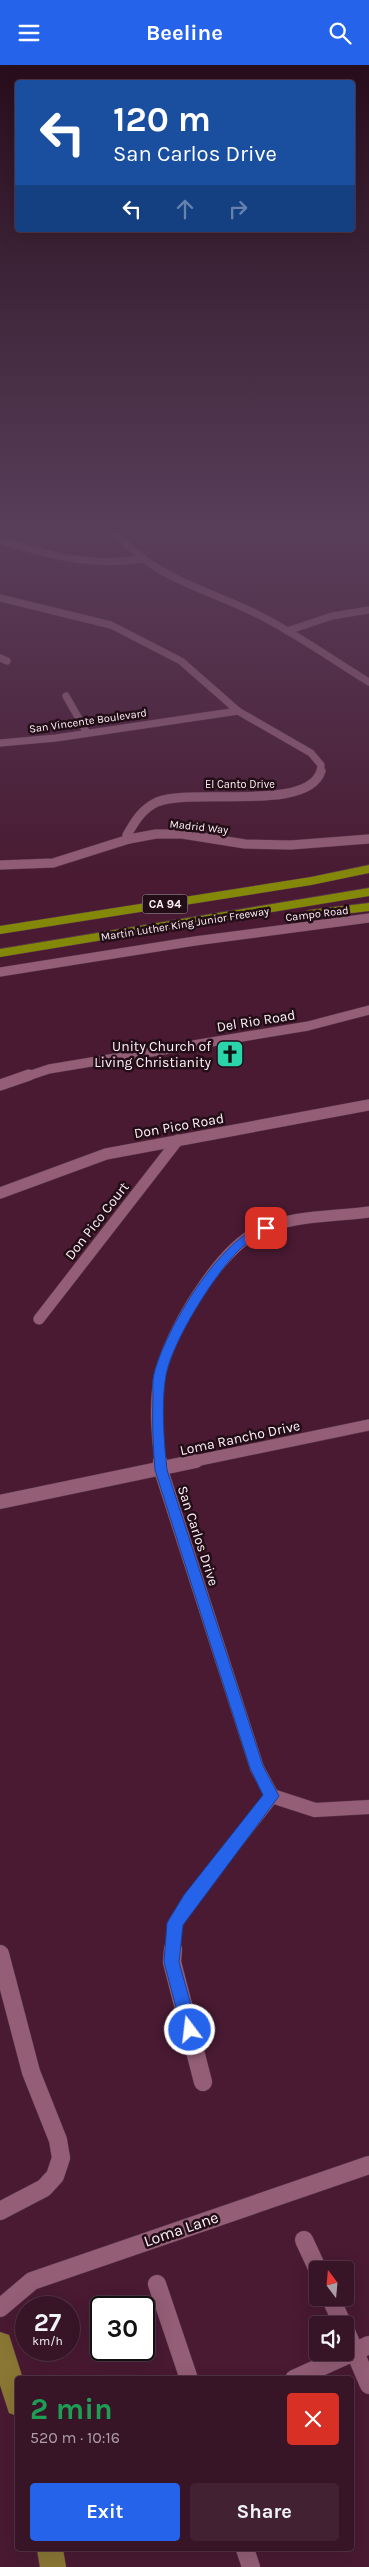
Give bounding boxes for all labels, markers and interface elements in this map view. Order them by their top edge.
icon: menu [15,19,43,47]
icon: search [326,19,354,47]
text: Beeline [146,20,223,46]
text: 120 m [113,99,211,140]
icon: left [30,100,95,165]
text: San Carlos Drive [113,141,277,167]
icon: left [118,195,146,223]
icon: ahead [171,195,199,223]
icon: right [224,195,252,223]
street label: San Vincente Boulevard [28,706,148,736]
street label: El Canto Drive [205,778,275,791]
street label: Madrid Way [169,817,229,837]
road number: CA 94 [142,895,188,914]
street label: Martin Luther King Junior Freeway [100,904,270,944]
street label: Campo Road [285,904,349,924]
street label: Del Rio Road [215,1006,297,1036]
place label: Unity Church of Living Christianity [94,1038,211,1071]
church icon: Unity Church of Living Christianity [215,1039,245,1069]
street label: Don Pico Road [133,1110,225,1142]
street label: Don Pico Court [61,1179,133,1263]
pin [245,1207,287,1249]
icon: arrive [252,1214,280,1242]
street label: Loma Rancho Drive [178,1417,302,1459]
street label: San Carlos Drive [174,1484,222,1588]
position arrow [163,2003,215,2055]
street label: Loma Lane [141,2207,221,2251]
north arrow [309,2261,354,2306]
map controls [309,2261,354,2361]
speed limit sign: 30 [90,2296,155,2361]
text: 27 [34,2308,61,2337]
button: sound [309,2316,354,2361]
text: km/h [32,2334,63,2348]
text: 2 min [30,2391,113,2427]
button: close [287,2393,339,2445]
text: 520 m · 10:16 [30,2428,120,2447]
button: Exit [30,2483,180,2541]
button: Share [190,2483,339,2541]

